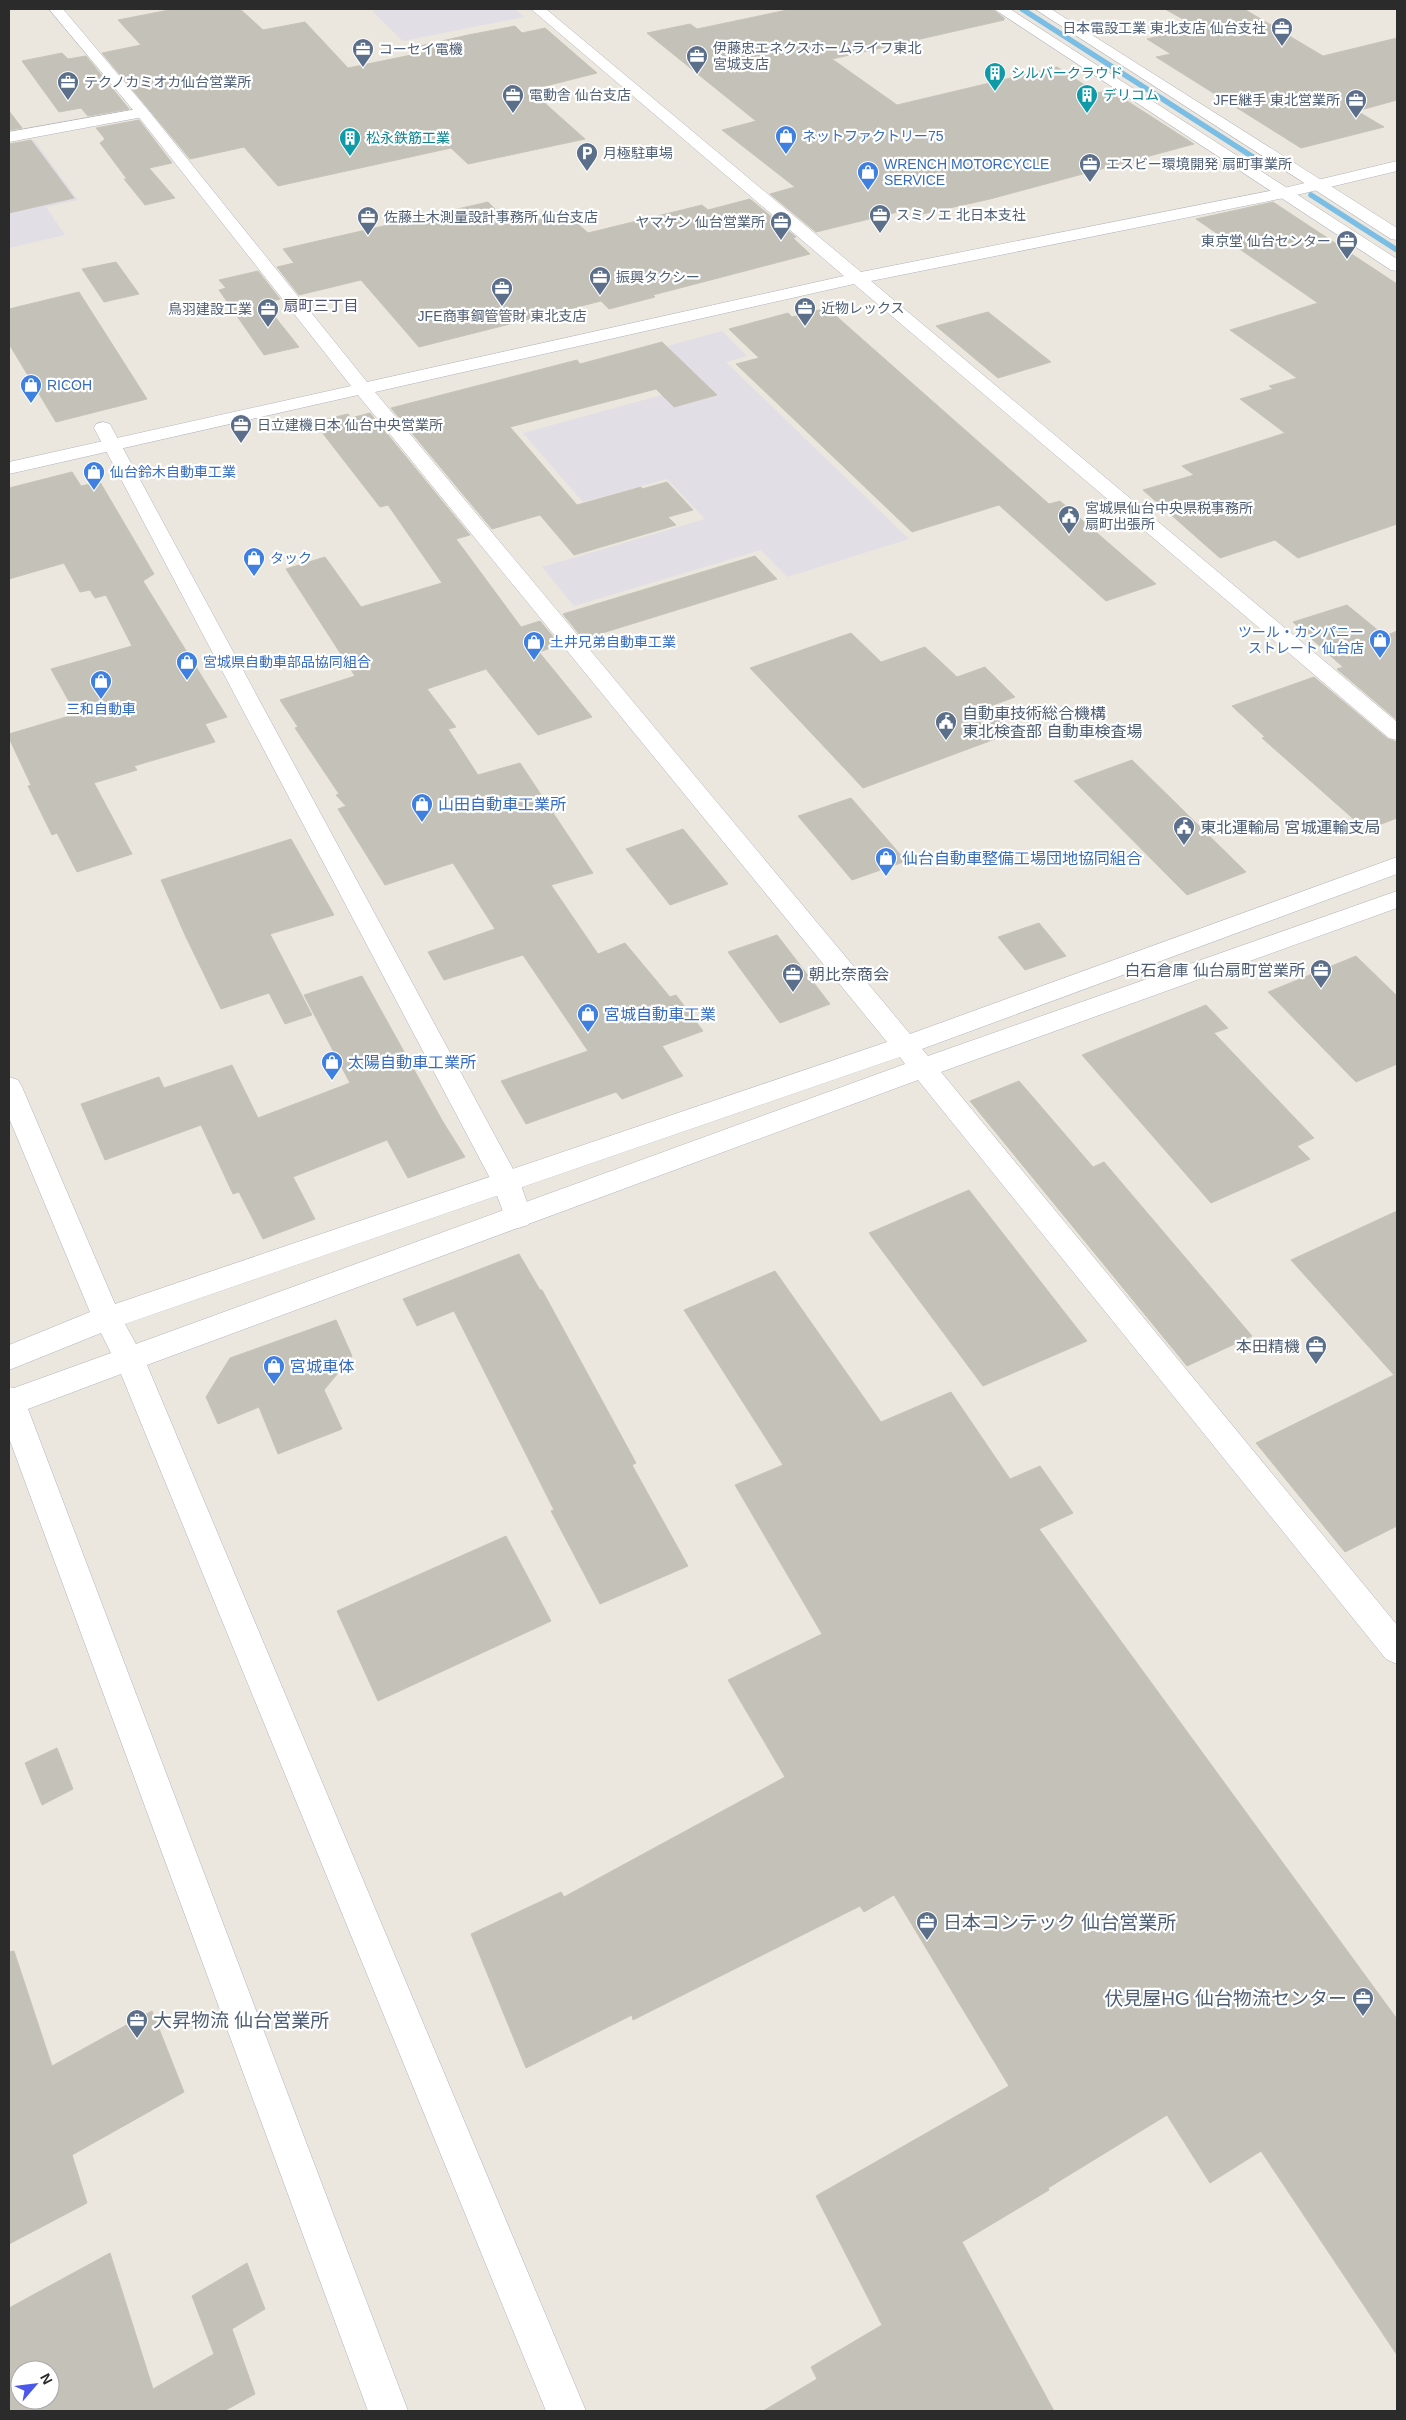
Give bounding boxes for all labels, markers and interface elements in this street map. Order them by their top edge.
office icon: 日本電設工業 東北支店 仙台支社 [1270,16,1294,47]
place label: 日本電設工業 東北支店 仙台支社 [1062,20,1266,36]
office icon: コーセイ電機 [351,37,375,68]
place label: 伊藤忠エネクスホームライフ東北 宮城支店 [713,40,921,72]
place label: コーセイ電機 [379,41,463,57]
office icon: 伊藤忠エネクスホームライフ東北 宮城支店 [685,44,709,75]
building icon: シルバークラウド [983,61,1007,92]
place label: シルバークラウド [1011,65,1123,81]
office icon: テクノカミオカ仙台営業所 [56,70,80,101]
place label: テクノカミオカ仙台営業所 [84,74,251,90]
office icon: 電動舎 仙台支店 [501,83,525,114]
building icon: デリコム [1075,83,1099,114]
place label: 電動舎 仙台支店 [529,87,631,103]
place label: デリコム [1103,87,1159,103]
office icon: JFE継手 東北営業所 [1344,88,1368,119]
place label: JFE継手 東北営業所 [1213,92,1340,108]
shop icon: ネットファクトリー75 [774,124,798,155]
building icon: 松永鉄筋工業 [338,126,362,157]
place label: ネットファクトリー75 [802,128,944,144]
place label: 松永鉄筋工業 [366,130,450,146]
parking icon: 月極駐車場 [575,141,599,172]
place label: 月極駐車場 [603,145,673,161]
office icon: エスビー環境開発 扇町事業所 [1078,152,1102,183]
place label: WRENCH MOTORCYCLE SERVICE [884,156,1049,188]
place label: エスビー環境開発 扇町事業所 [1106,156,1292,172]
shop icon: WRENCH MOTORCYCLE SERVICE [856,160,880,191]
office icon: スミノエ 北日本支社 [868,203,892,234]
office icon: 佐藤土木測量設計事務所 仙台支店 [356,205,380,236]
place label: スミノエ 北日本支社 [896,207,1026,223]
place label: 佐藤土木測量設計事務所 仙台支店 [384,209,598,225]
office icon: ヤマケン 仙台営業所 [769,210,793,241]
place label: ヤマケン 仙台営業所 [636,214,765,230]
office icon: 東京堂 仙台センター [1335,229,1359,260]
place label: 東京堂 仙台センター [1201,233,1331,249]
office icon: 振興タクシー [588,265,612,296]
place label: 振興タクシー [616,269,700,285]
office icon: JFE商事鋼管管財 東北支店 [490,276,514,307]
office icon: 近物レックス [793,296,817,327]
office icon: 鳥羽建設工業 [256,297,280,328]
district label: 扇町三丁目 [283,297,359,314]
place label: 近物レックス [821,300,905,316]
place label: 鳥羽建設工業 [168,301,252,317]
place label: JFE商事鋼管管財 東北支店 [418,308,586,324]
shop icon: RICOH [19,373,43,404]
place label: RICOH [47,377,92,393]
office icon: 日立建機日本 仙台中央営業所 [229,413,253,444]
place label: 日立建機日本 仙台中央営業所 [257,417,443,433]
shop icon: 仙台鈴木自動車工業 [82,460,106,491]
place label: 仙台鈴木自動車工業 [110,464,236,480]
place label: 宮城県仙台中央県税事務所 扇町出張所 [1085,500,1253,532]
public building icon: 宮城県仙台中央県税事務所 扇町出張所 [1057,504,1081,535]
shop icon: タック [242,546,266,577]
place label: タック [270,550,312,566]
place label: ツール・カンパニー ストレート 仙台店 [1238,624,1364,656]
shop icon: ツール・カンパニー ストレート 仙台店 [1368,628,1392,659]
shop icon: 土井兄弟自動車工業 [522,630,546,661]
place label: 土井兄弟自動車工業 [550,634,676,650]
shop icon: 宮城県自動車部品協同組合 [175,650,199,681]
place label: 宮城県自動車部品協同組合 [203,654,371,670]
shop icon: 三和自動車 [89,669,113,700]
place label: 三和自動車 [66,701,136,717]
place label: 自動車技術総合機構 東北検査部 自動車検査場 [962,705,1142,740]
public building icon: 自動車技術総合機構 東北検査部 自動車検査場 [934,710,958,741]
shop icon: 山田自動車工業所 [410,792,434,823]
place label: 山田自動車工業所 [438,796,566,813]
public building icon: 東北運輸局 宮城運輸支局 [1172,815,1196,846]
place label: 東北運輸局 宮城運輸支局 [1200,819,1380,836]
shop icon: 仙台自動車整備工場団地協同組合 [874,846,898,877]
place label: 仙台自動車整備工場団地協同組合 [902,850,1142,867]
office icon: 白石倉庫 仙台扇町営業所 [1309,958,1333,989]
office icon: 朝比奈商会 [781,962,805,993]
place label: 白石倉庫 仙台扇町営業所 [1125,962,1305,979]
place label: 朝比奈商会 [809,966,889,983]
shop icon: 宮城自動車工業 [576,1002,600,1033]
place label: 宮城自動車工業 [604,1006,716,1023]
shop icon: 太陽自動車工業所 [320,1050,344,1081]
place label: 太陽自動車工業所 [348,1054,476,1071]
office icon: 本田精機 [1304,1334,1328,1365]
place label: 本田精機 [1236,1338,1300,1355]
shop icon: 宮城車体 [262,1354,286,1385]
place label: 宮城車体 [290,1358,354,1375]
office icon: 日本コンテック 仙台営業所 [915,1910,939,1941]
place label: 日本コンテック 仙台営業所 [943,1912,1176,1933]
office icon: 伏見屋HG 仙台物流センター [1351,1986,1375,2017]
place label: 伏見屋HG 仙台物流センター [1104,1988,1347,2009]
office icon: 大昇物流 仙台営業所 [125,2008,149,2039]
place label: 大昇物流 仙台営業所 [153,2010,329,2031]
north arrow [10,2360,60,2410]
text: N [37,2371,56,2387]

